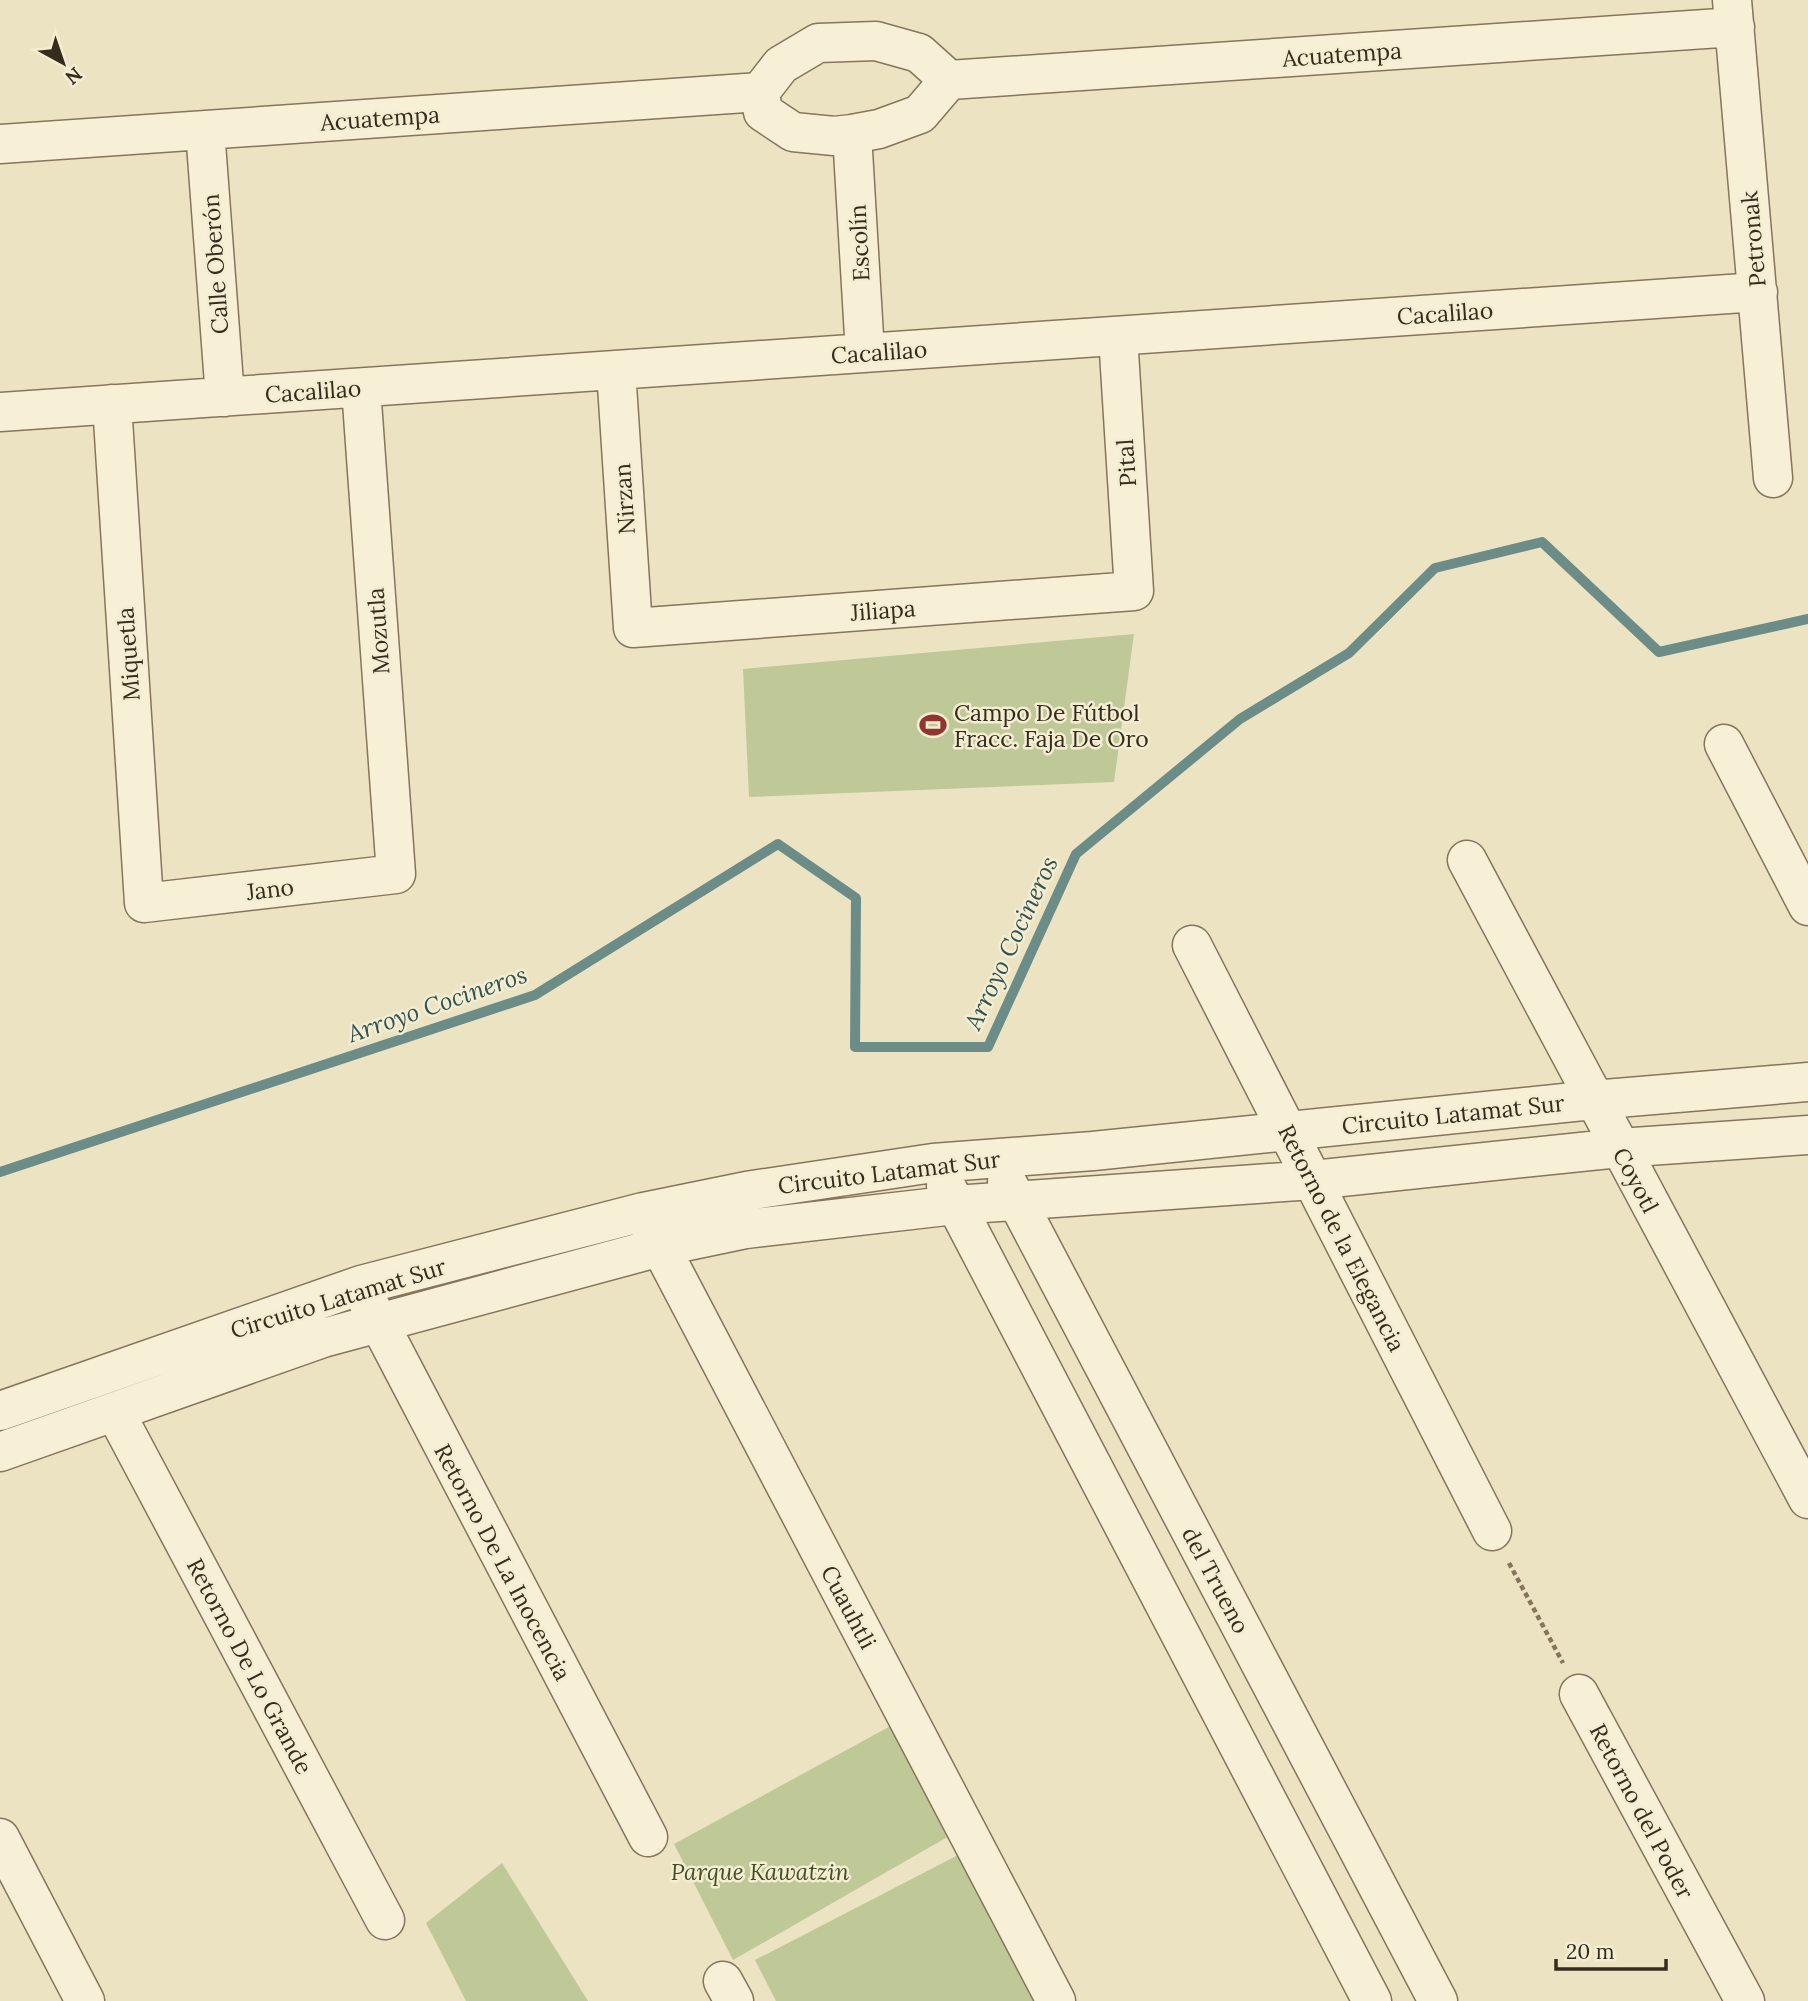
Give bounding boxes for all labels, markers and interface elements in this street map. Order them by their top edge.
north arrow [28,28,98,98]
street label: Acuatempa [1280,35,1403,73]
text: N [60,62,87,90]
street label: Acuatempa [318,99,441,137]
street label: Petronak [1734,189,1772,288]
street label: Calle Oberón [196,193,234,335]
street label: Escolín [842,204,876,282]
street label: Cacalilao [1396,295,1494,331]
street label: Cacalilao [830,334,928,370]
street label: Cacalilao [264,373,362,409]
street label: Pital [1110,438,1142,488]
street label: Nirzan [607,462,641,536]
street label: Mozutla [360,587,395,675]
street label: Jiliapa [848,593,917,627]
street label: Miquetla [110,606,146,702]
place label: Campo De Fútbol Fracc. Faja De Oro [954,698,1149,753]
sports icon: Campo De Fútbol Fracc. Faja De Oro [918,710,948,740]
water label: Arroyo Cocineros [957,851,1065,1036]
street label: Jano [244,872,295,906]
water label: Arroyo Cocineros [342,959,531,1050]
street label: Circuito Latamat Sur [1340,1088,1566,1140]
street label: Retorno de la Elegancia [1272,1120,1412,1357]
street label: Coyotl [1607,1142,1665,1218]
street label: Circuito Latamat Sur [776,1144,1002,1200]
street label: Circuito Latamat Sur [227,1251,449,1345]
street label: Retorno De La Inocencia [428,1439,578,1685]
street label: del Trueno [1176,1522,1256,1638]
street label: Retorno De Lo Grande [181,1553,319,1779]
street label: Cuauhtli [815,1560,883,1654]
street label: Retorno del Poder [1584,1718,1700,1904]
park label: Parque Kawatzin [671,1857,849,1886]
scale bar [1556,1927,1666,1971]
text: 20 m [1566,1938,1615,1965]

